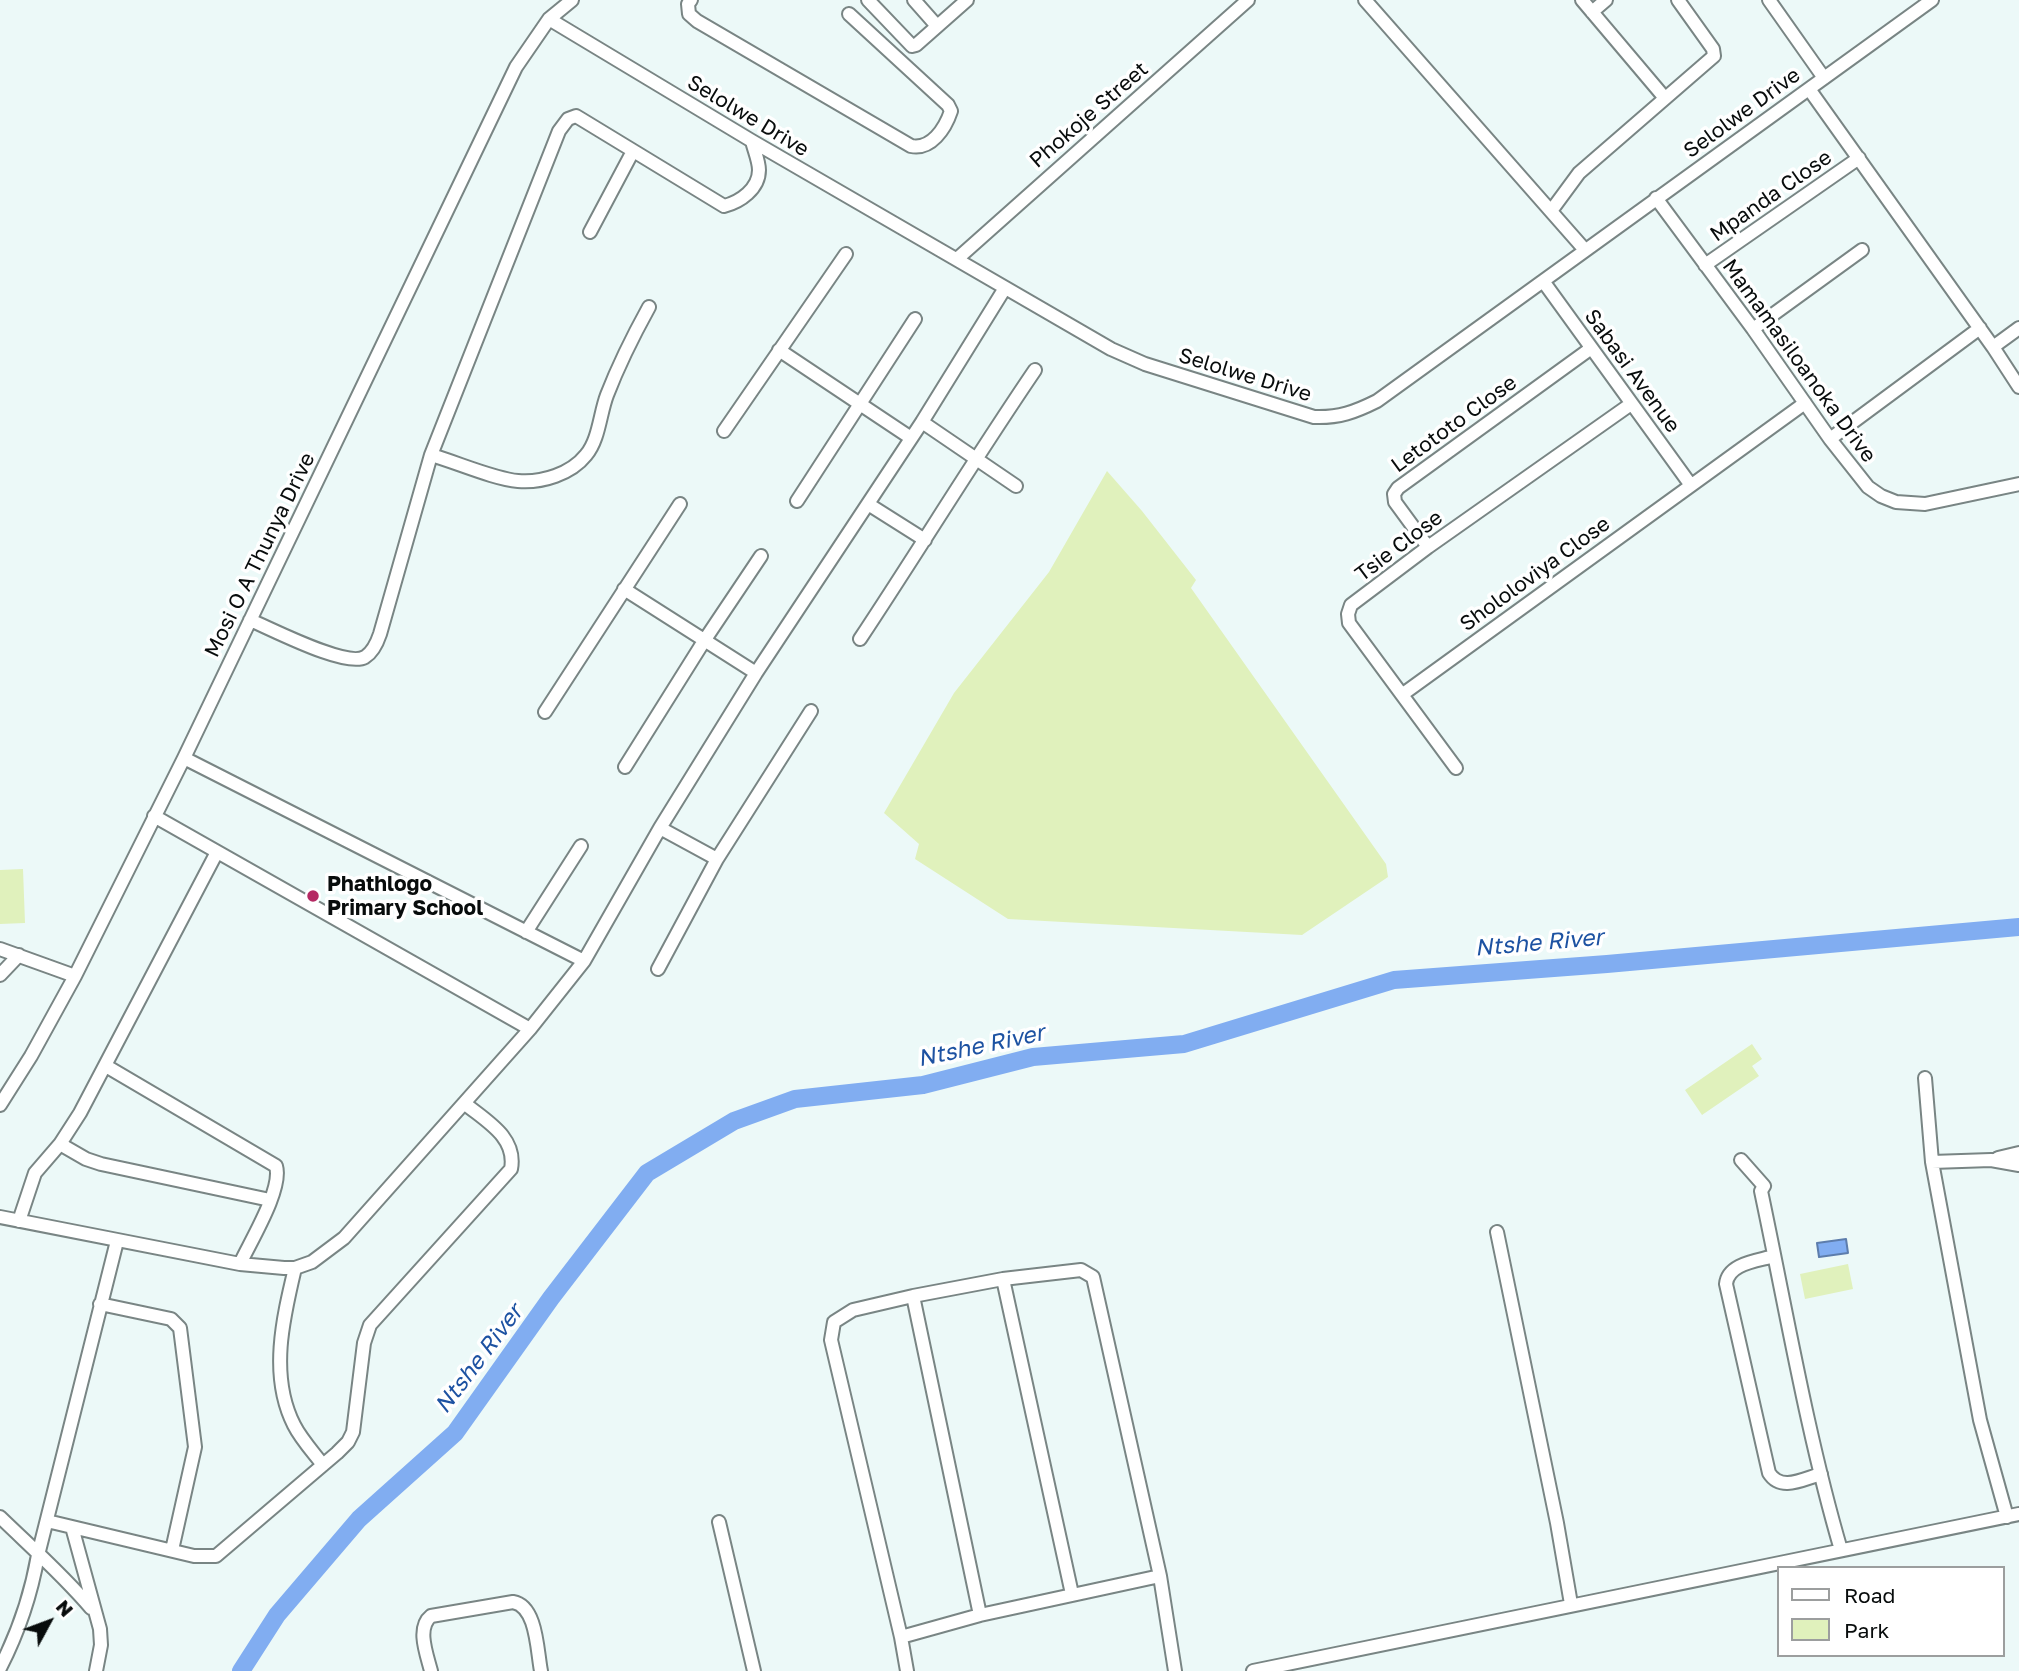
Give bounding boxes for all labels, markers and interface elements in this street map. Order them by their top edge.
street label: Phokoje Street [1025,57,1153,173]
street label: Selolwe Drive [1679,62,1805,164]
street label: Selolwe Drive [683,70,813,162]
street label: Mpanda Close [1705,145,1837,247]
street label: Mamamasiloanoka Drive [1717,255,1881,467]
street label: Sabasi Avenue [1579,304,1685,438]
street label: Selolwe Drive [1176,343,1314,407]
street label: Letototo Close [1386,370,1522,478]
street label: Mosi O A Thunya Drive [200,449,320,661]
street label: Tsie Close [1350,505,1448,587]
street label: Shololoviya Close [1455,511,1615,637]
place label: Phathlogo Primary School [327,871,483,921]
marker: Phathlogo Primary School [305,888,321,904]
water label: Ntshe River [1474,924,1604,962]
water label: Ntshe River [915,1019,1047,1073]
water label: Ntshe River [429,1299,529,1419]
legend [1778,1566,2005,1657]
text: Road [1844,1582,1895,1608]
north arrow [14,1587,84,1657]
text: N [52,1595,79,1621]
text: Park [1844,1617,1889,1643]

